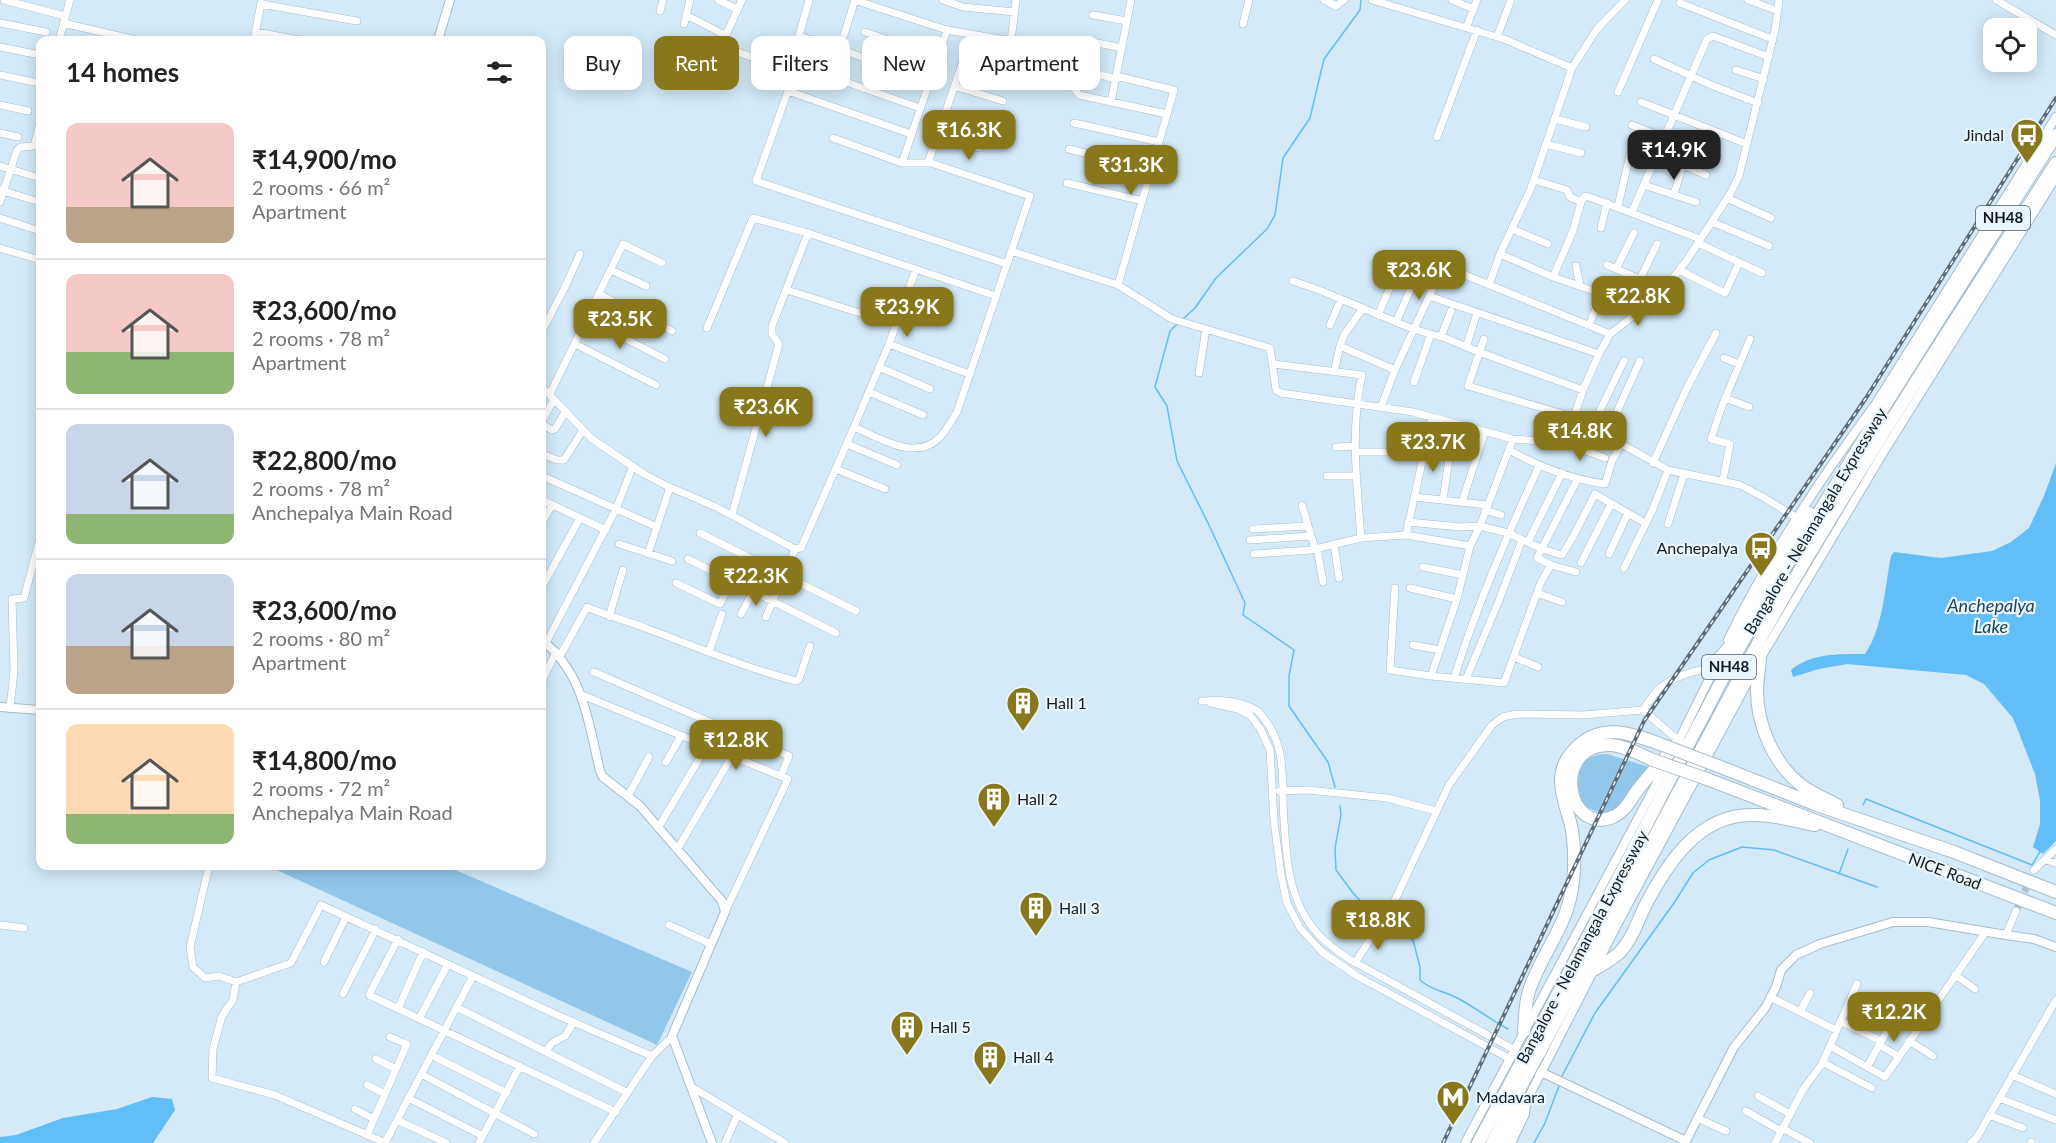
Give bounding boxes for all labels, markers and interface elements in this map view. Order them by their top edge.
map controls [1983,18,2037,72]
button: locate [1983,18,2037,72]
chip: Buy [564,36,642,90]
chip: Rent [654,36,739,90]
chip: Filters [751,36,850,90]
chip: New [862,36,947,90]
chip: Apartment [959,36,1100,90]
text: 14 homes [66,56,179,88]
icon: filters [483,56,516,89]
pin: ₹16.3K [920,110,1018,161]
text: ₹16.3K [937,117,1001,141]
bus stop icon: Jindal [2009,117,2045,164]
place label: Jindal [1964,125,2004,144]
pin: ₹14.9K [1625,130,1723,181]
text: ₹14.9K [1642,137,1706,161]
text: ₹14,900/mo [252,143,397,175]
pin: ₹31.3K [1082,145,1180,196]
icon: home [114,147,186,219]
text: ₹31.3K [1099,152,1163,176]
text: 2 rooms · 66 m² [252,175,390,199]
text: Apartment [252,199,346,223]
road number: NH48 [1976,206,2030,230]
pin: ₹23.6K [1370,250,1468,301]
text: ₹23.6K [1387,257,1451,281]
pin: ₹22.8K [1589,276,1687,327]
text: ₹22.8K [1606,283,1670,307]
pin: ₹23.9K [858,287,956,338]
text: ₹23,600/mo [252,294,397,326]
text: ₹23.9K [875,294,939,318]
icon: home [114,298,186,370]
pin: ₹23.5K [571,299,669,350]
text: ₹23.5K [588,306,652,330]
text: 2 rooms · 78 m² [252,326,390,350]
text: Apartment [252,350,346,374]
pin: ₹23.6K [717,387,815,438]
text: ₹23.6K [734,394,798,418]
street label: Bangalore - Nelamangala Expressway [1739,403,1890,638]
pin: ₹14.8K [1531,411,1629,462]
text: ₹14.8K [1548,418,1612,442]
pin: ₹23.7K [1384,422,1482,473]
text: ₹23.7K [1401,429,1465,453]
text: ₹22,800/mo [252,444,397,476]
icon: home [114,448,186,520]
text: 2 rooms · 78 m² [252,476,390,500]
text: Anchepalya Main Road [252,500,453,524]
bus stop icon: Anchepalya [1743,530,1779,577]
place label: Anchepalya [1657,538,1738,557]
pin: ₹22.3K [707,556,805,607]
text: ₹22.3K [724,563,788,587]
text: ₹23,600/mo [252,594,397,626]
water label: Anchepalya Lake [1946,594,2035,637]
icon: home [114,598,186,670]
text: 2 rooms · 80 m² [252,626,390,650]
text: Apartment [252,650,346,674]
road number: NH48 [1702,655,1756,679]
building icon: Hall 1 [1005,685,1041,732]
place label: Hall 1 [1046,693,1087,712]
pin: ₹12.8K [687,720,785,771]
text: ₹12.8K [704,727,768,751]
text: ₹14,800/mo [252,744,397,776]
icon: home [114,748,186,820]
text: 2 rooms · 72 m² [252,776,390,800]
building icon: Hall 2 [976,781,1012,828]
place label: Hall 2 [1017,789,1058,808]
text: Anchepalya Main Road [252,800,453,824]
street label: Bangalore - Nelamangala Expressway [1512,826,1652,1066]
street label: NICE Road [1906,848,1984,893]
building icon: Hall 3 [1018,890,1054,937]
place label: Hall 3 [1059,898,1100,917]
pin: ₹18.8K [1329,900,1427,951]
text: ₹18.8K [1346,907,1410,931]
pin: ₹12.2K [1845,992,1943,1043]
text: ₹12.2K [1862,999,1926,1023]
building icon: Hall 5 [889,1009,925,1056]
place label: Hall 5 [930,1017,971,1036]
building icon: Hall 4 [972,1039,1008,1086]
place label: Hall 4 [1013,1047,1054,1066]
metro station icon: Madavara [1435,1079,1471,1126]
place label: Madavara [1476,1087,1545,1106]

